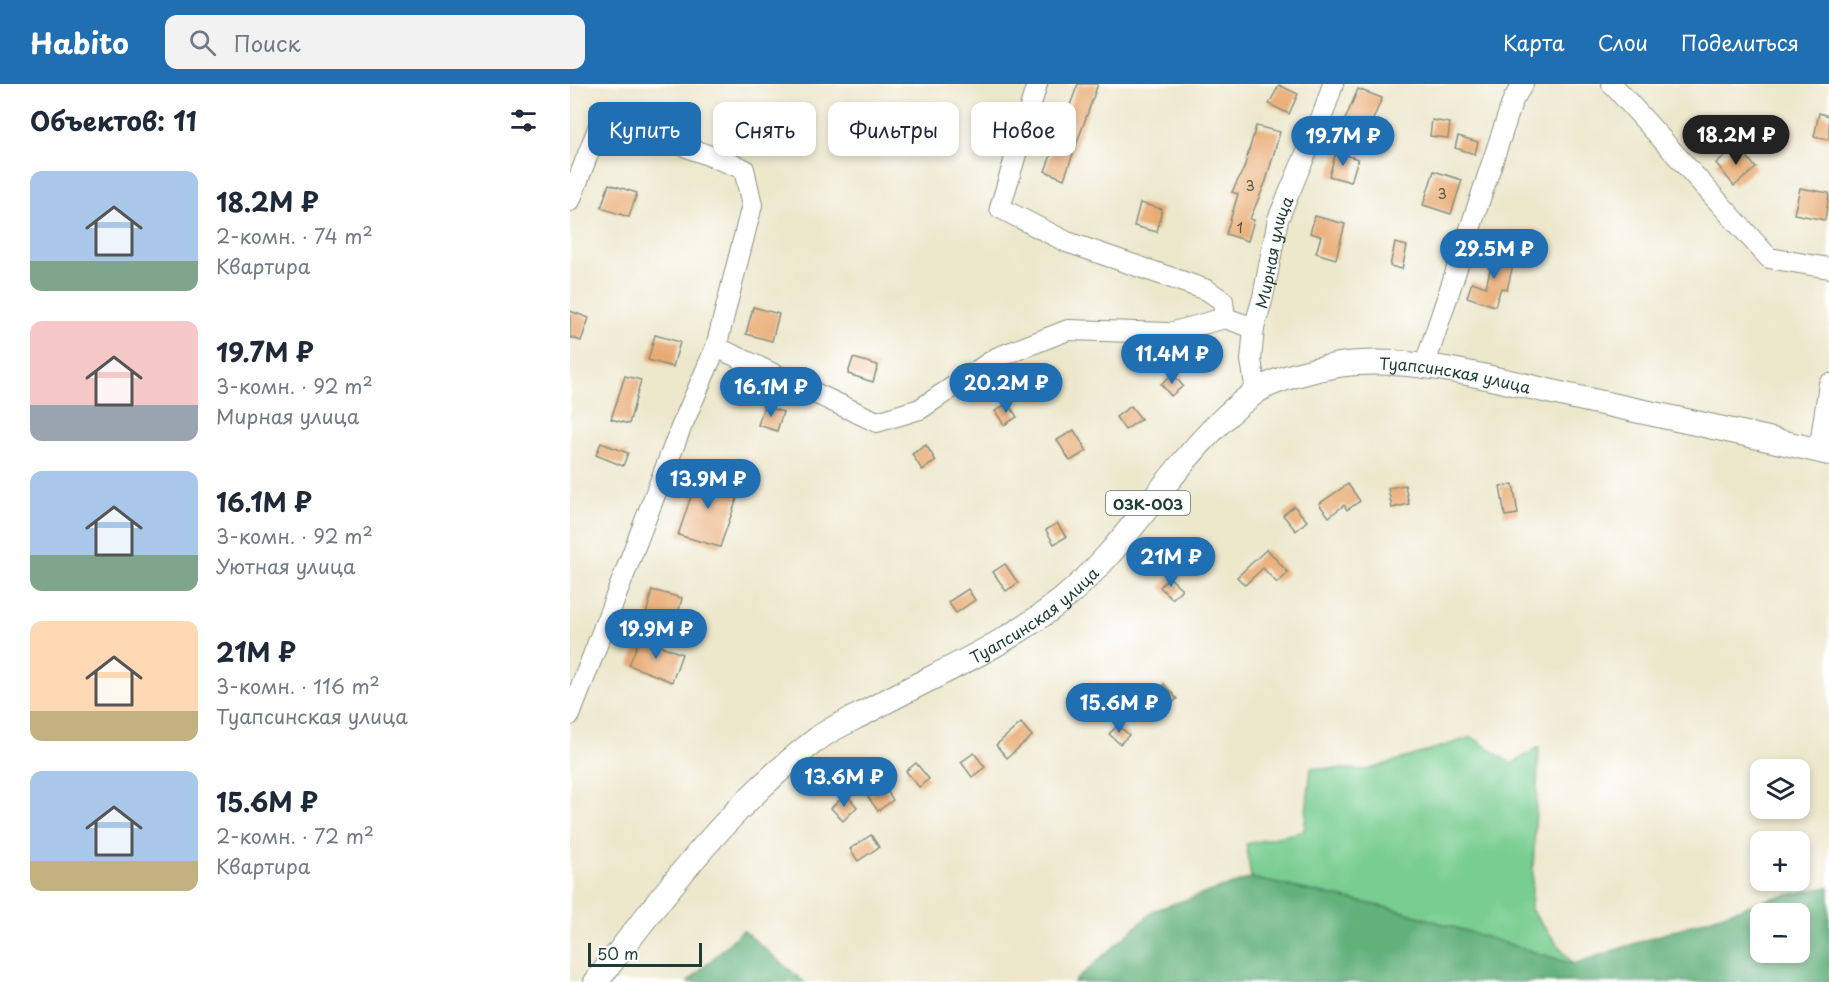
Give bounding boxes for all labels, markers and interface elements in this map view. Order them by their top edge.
search box [165,15,585,69]
text: Habito [30,21,129,64]
icon: search [186,26,219,59]
text: Поиск [234,26,301,59]
text: Карта [1503,26,1565,58]
text: Слои [1598,26,1648,58]
text: Поделиться [1681,26,1799,58]
text: Объектов: 11 [30,101,197,140]
chip: Купить [588,102,701,156]
chip: Снять [713,102,816,156]
chip: Фильтры [828,102,959,156]
chip: Новое [971,102,1076,156]
icon: filters [507,104,540,137]
pin: 18.2M ₽ [1681,115,1791,166]
pin: 19.7M ₽ [1288,116,1398,167]
text: 18.2M ₽ [1696,119,1776,149]
text: 19.7M ₽ [1305,120,1381,150]
house number: 3 [1245,175,1255,196]
text: 18.2M ₽ [216,182,319,221]
house number: 3 [1437,183,1447,204]
street label: Мирная улица [1248,192,1298,311]
icon: home [78,195,150,267]
house number: 1 [1237,217,1243,238]
text: 2-комн. · 74 m² [216,221,373,251]
pin: 29.5M ₽ [1439,229,1549,280]
text: 29.5M ₽ [1454,233,1534,263]
text: Квартира [216,251,310,281]
text: 19.7M ₽ [216,332,314,371]
pin: 11.4M ₽ [1117,334,1227,385]
text: 11.4M ₽ [1135,338,1209,368]
icon: home [78,345,150,417]
street label: Туапсинская улица [1379,350,1533,399]
pin: 20.2M ₽ [951,363,1061,414]
pin: 16.1M ₽ [716,367,826,418]
text: 20.2M ₽ [964,367,1049,397]
text: 3-комн. · 92 m² [216,371,373,401]
text: 16.1M ₽ [734,371,808,401]
text: Мирная улица [216,401,359,431]
pin: 13.9M ₽ [653,459,763,510]
text: 13.9M ₽ [670,463,746,493]
text: 16.1M ₽ [216,482,312,521]
road number: 03К-003 [1106,491,1190,515]
icon: home [78,495,150,567]
text: 3-комн. · 92 m² [216,521,373,551]
pin: 21M ₽ [1129,537,1213,588]
text: 21M ₽ [1140,541,1202,571]
text: Уютная улица [216,551,356,581]
street label: Туапсинская улица [965,561,1104,669]
pin: 19.9M ₽ [601,609,711,660]
text: 19.9M ₽ [619,613,693,643]
text: 21M ₽ [216,632,296,671]
icon: home [78,645,150,717]
text: 3-комн. · 116 m² [216,671,380,701]
pin: 15.6M ₽ [1064,683,1174,734]
text: 15.6M ₽ [1080,687,1158,717]
text: Туапсинская улица [216,701,408,731]
pin: 13.6M ₽ [789,757,899,808]
map controls [1750,759,1810,963]
button: layers [1750,759,1810,819]
text: 13.6M ₽ [804,761,884,791]
text: 15.6M ₽ [216,782,318,821]
icon: home [78,795,150,867]
text: 2-комн. · 72 m² [216,821,374,851]
button: + [1750,831,1810,891]
text: Квартира [216,851,310,881]
button: − [1750,903,1810,963]
scale bar [588,940,702,968]
text: 50 m [597,941,638,965]

